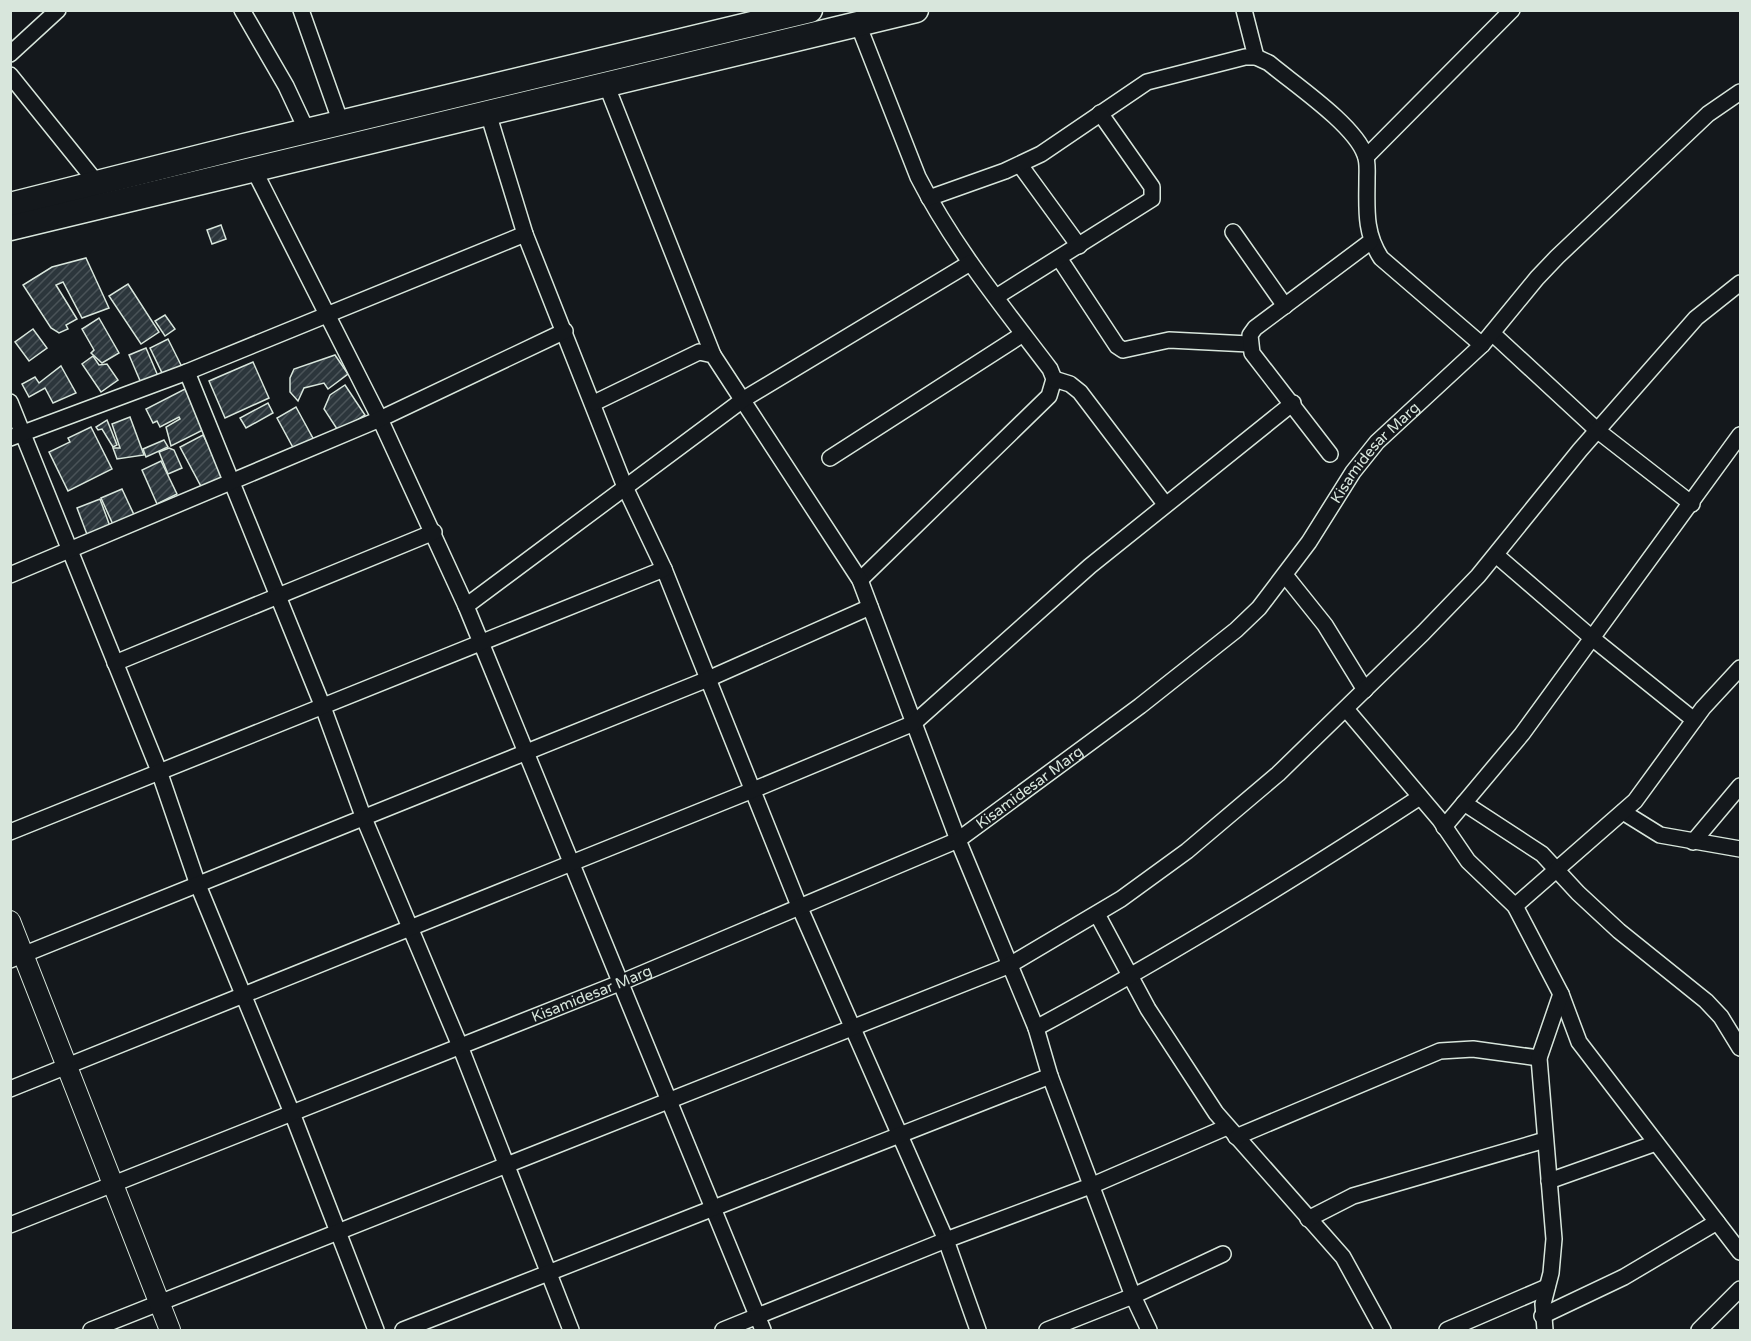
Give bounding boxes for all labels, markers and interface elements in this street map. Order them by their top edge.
street label: Kisamidesar Marg [1327,398,1423,507]
street label: Kisamidesar Marg [973,742,1086,833]
street label: Kisamidesar Marg [529,961,655,1026]

